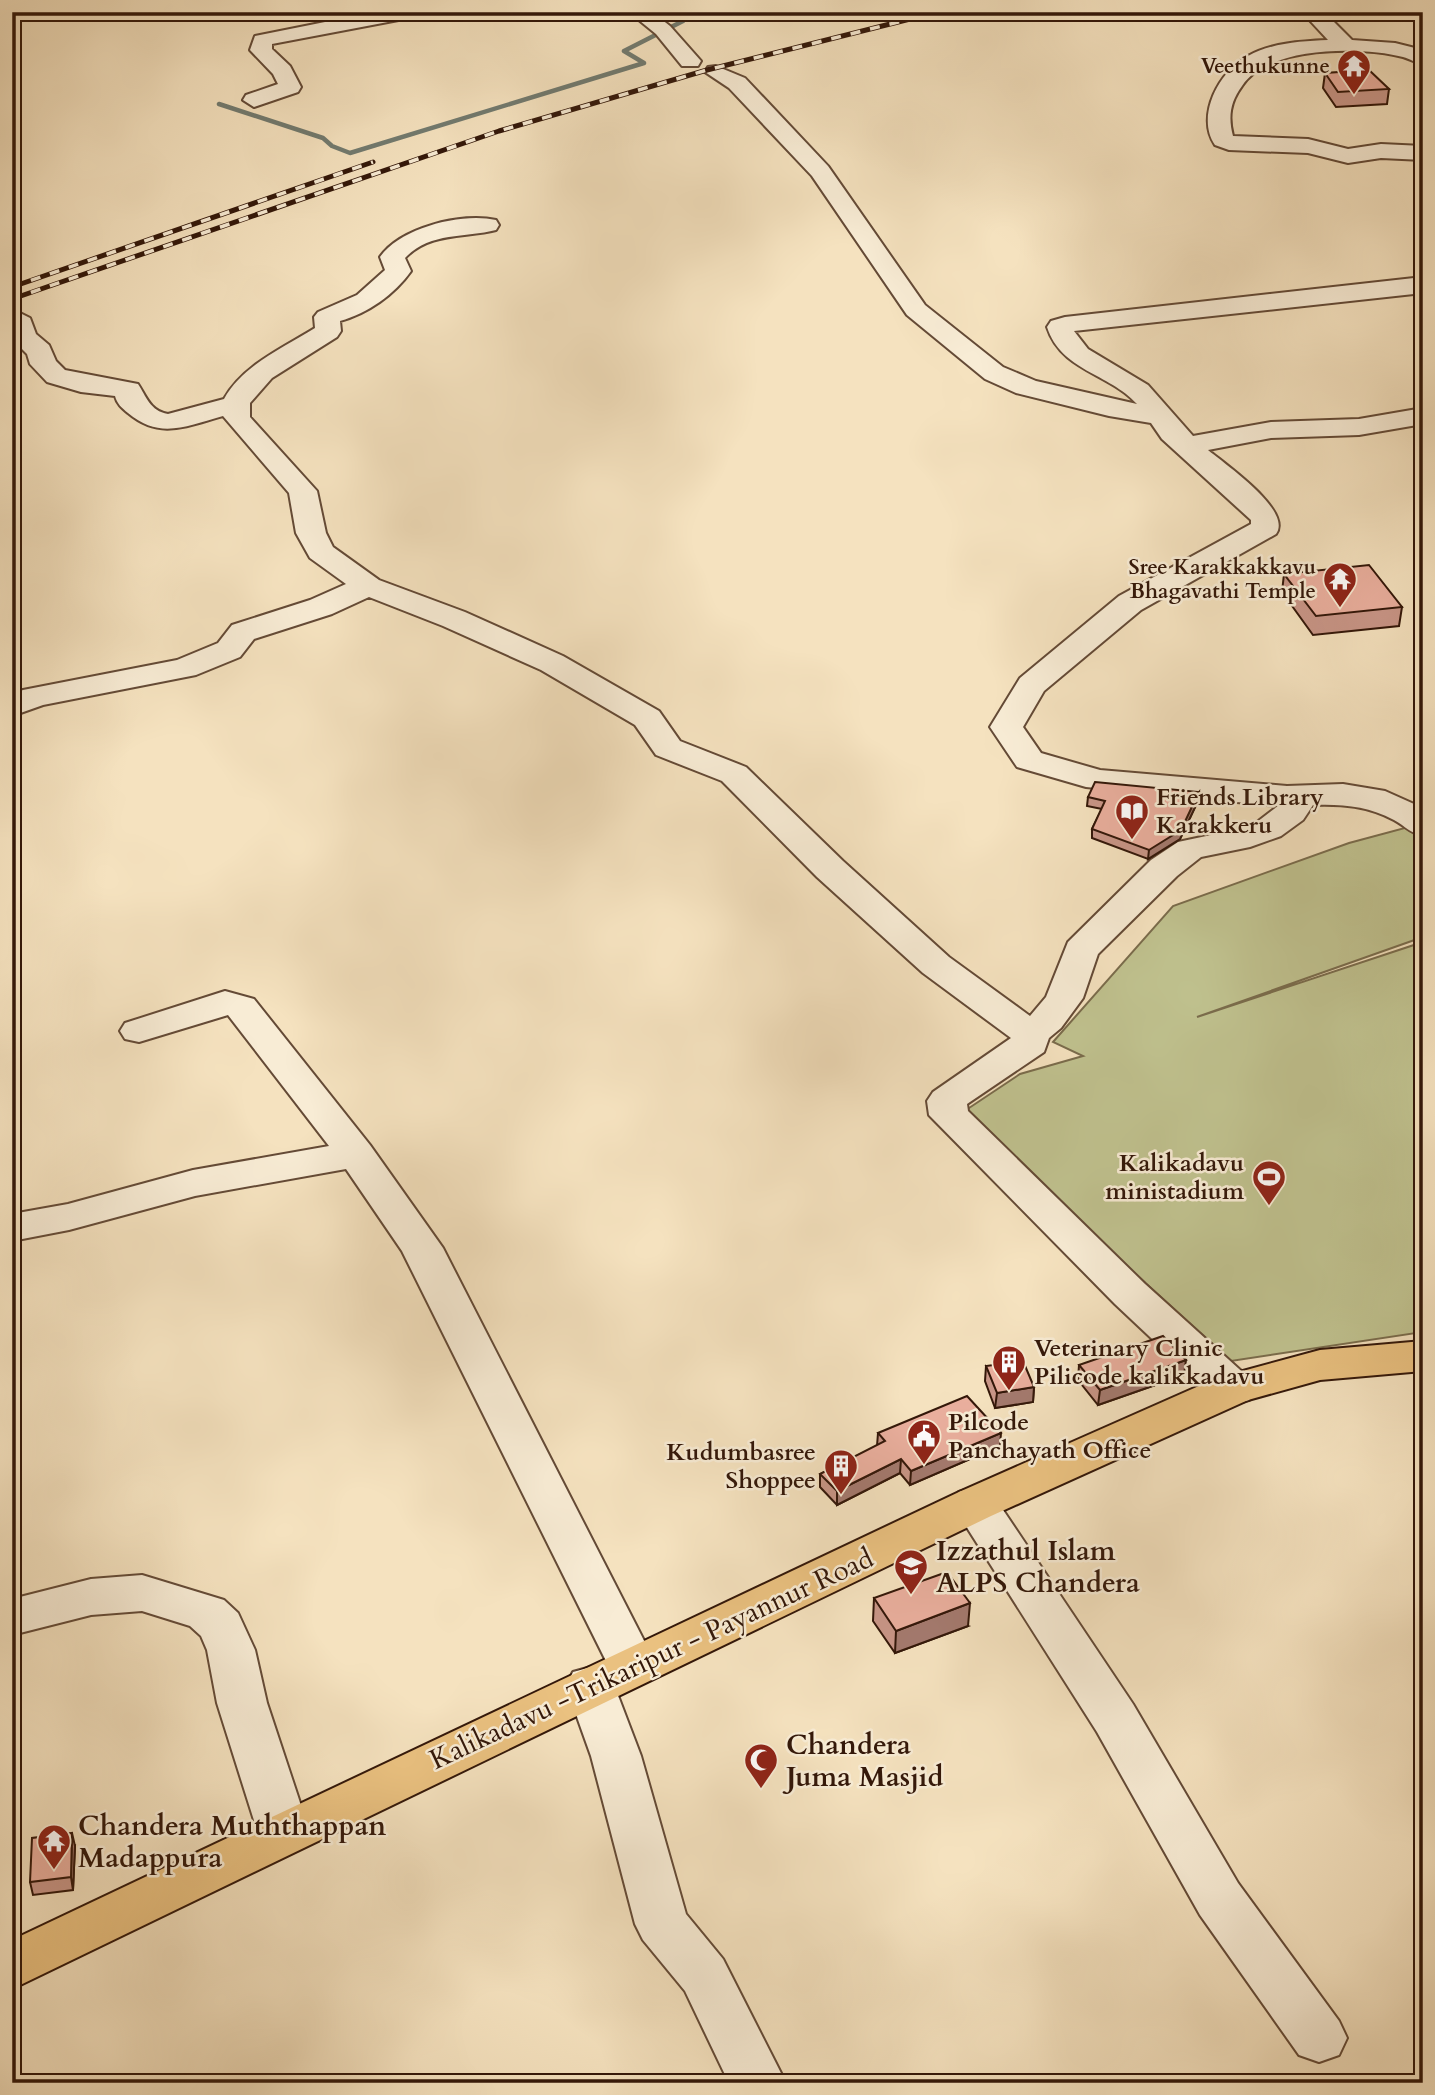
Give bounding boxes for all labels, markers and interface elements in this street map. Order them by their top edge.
temple icon: Veethukunne [1335,47,1373,96]
place label: Veethukunne [1201,52,1330,81]
place label: Sree Karakkakkavu Bhagavathi Temple [1128,553,1316,606]
temple icon: Sree Karakkakkavu Bhagavathi Temple [1321,560,1359,609]
place label: Friends Library Karakkeru [1156,781,1324,842]
library icon: Friends Library Karakkeru [1113,792,1151,841]
place label: Kalikadavu ministadium [1105,1147,1245,1208]
sports icon: Kalikadavu ministadium [1250,1158,1288,1207]
place label: Veterinary Clinic Pilicode kalikkadavu [1034,1332,1265,1393]
building icon: Veterinary Clinic Pilicode kalikkadavu [990,1343,1028,1392]
place label: Pilcode Panchayath Office [948,1406,1151,1467]
public building icon: Pilcode Panchayath Office [905,1417,943,1466]
place label: Kudumbasree Shoppee [666,1436,816,1497]
building icon: Kudumbasree Shoppee [822,1447,860,1496]
place label: Izzathul Islam ALPS Chandera [936,1532,1140,1602]
street label: Kalikadavu -Trikaripur - Payannur Road [423,1539,879,1779]
school or university icon: Izzathul Islam ALPS Chandera [892,1547,930,1596]
place label: Chandera Juma Masjid [782,1726,943,1796]
mosque icon: Chandera Juma Masjid [742,1741,780,1790]
place label: Chandera Muththappan Madappura [78,1807,386,1877]
temple icon: Chandera Muththappan Madappura [35,1822,73,1871]

